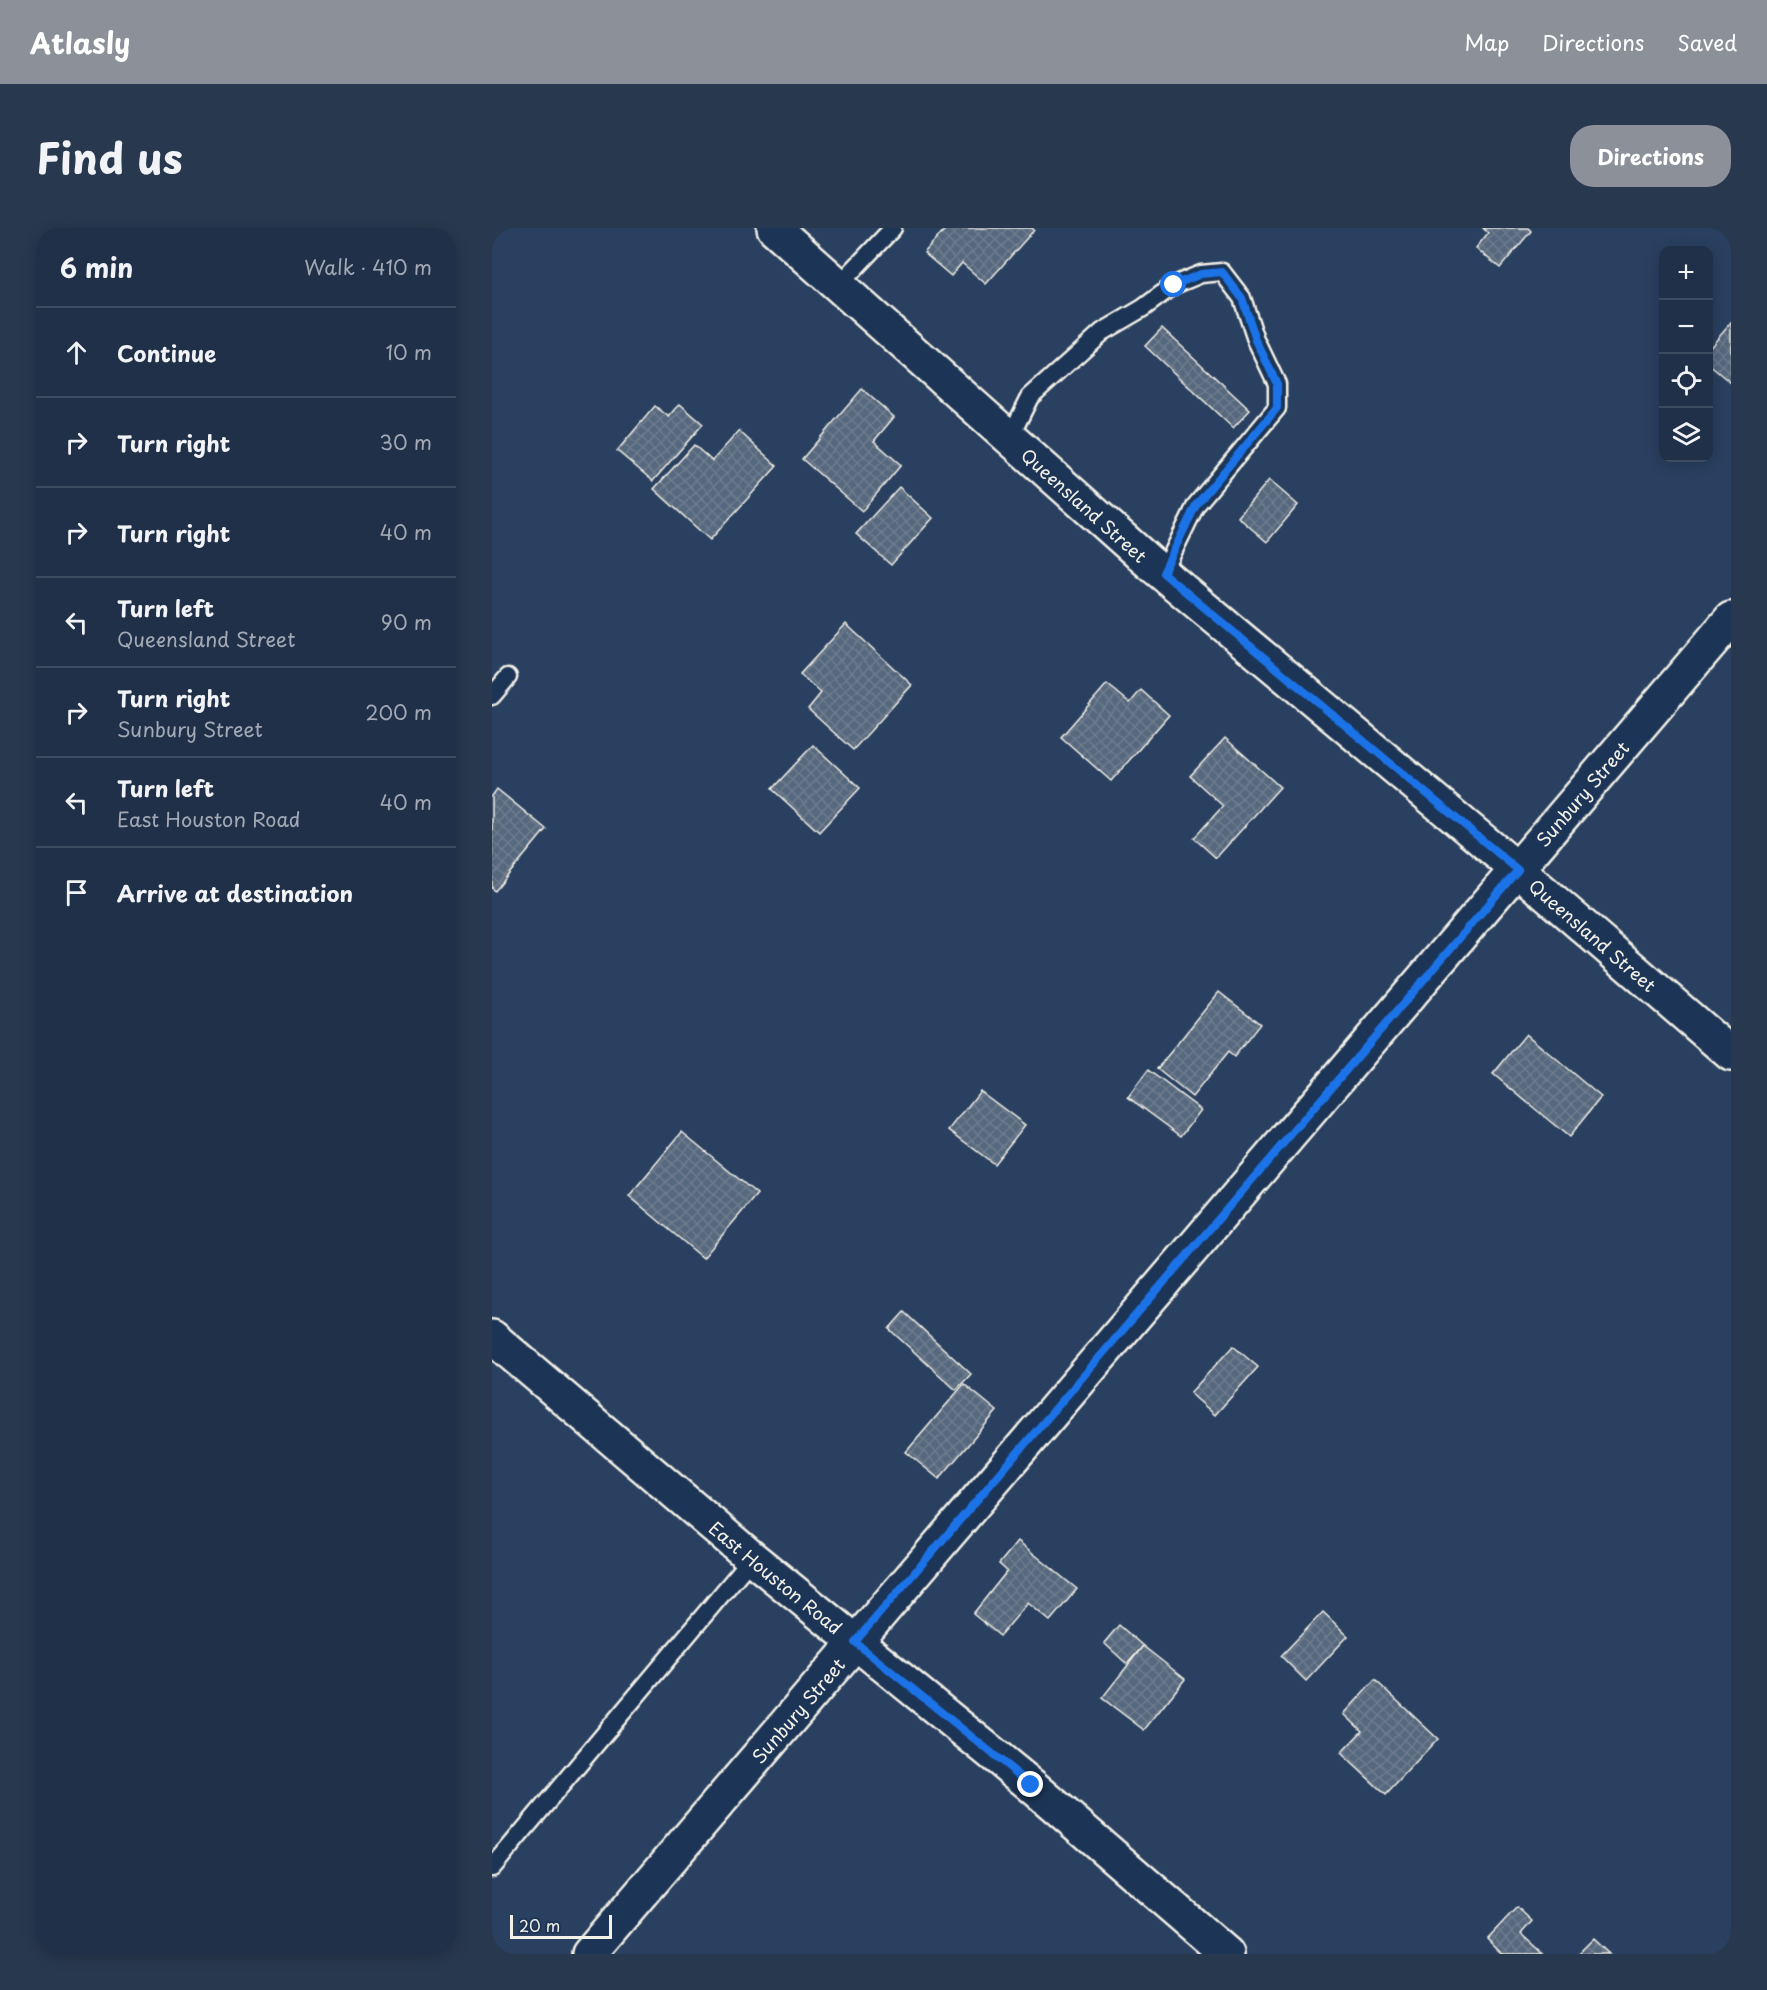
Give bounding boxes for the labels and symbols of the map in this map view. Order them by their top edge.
route start [1160,271,1186,297]
street label: Queensland Street [1016,441,1154,568]
street label: Sunbury Street [1529,735,1635,852]
street label: Queensland Street [1523,872,1663,998]
street label: East Houston Road [704,1514,848,1640]
street label: Sunbury Street [745,1651,851,1769]
route end [1017,1771,1043,1797]
scale bar [510,1912,612,1940]

